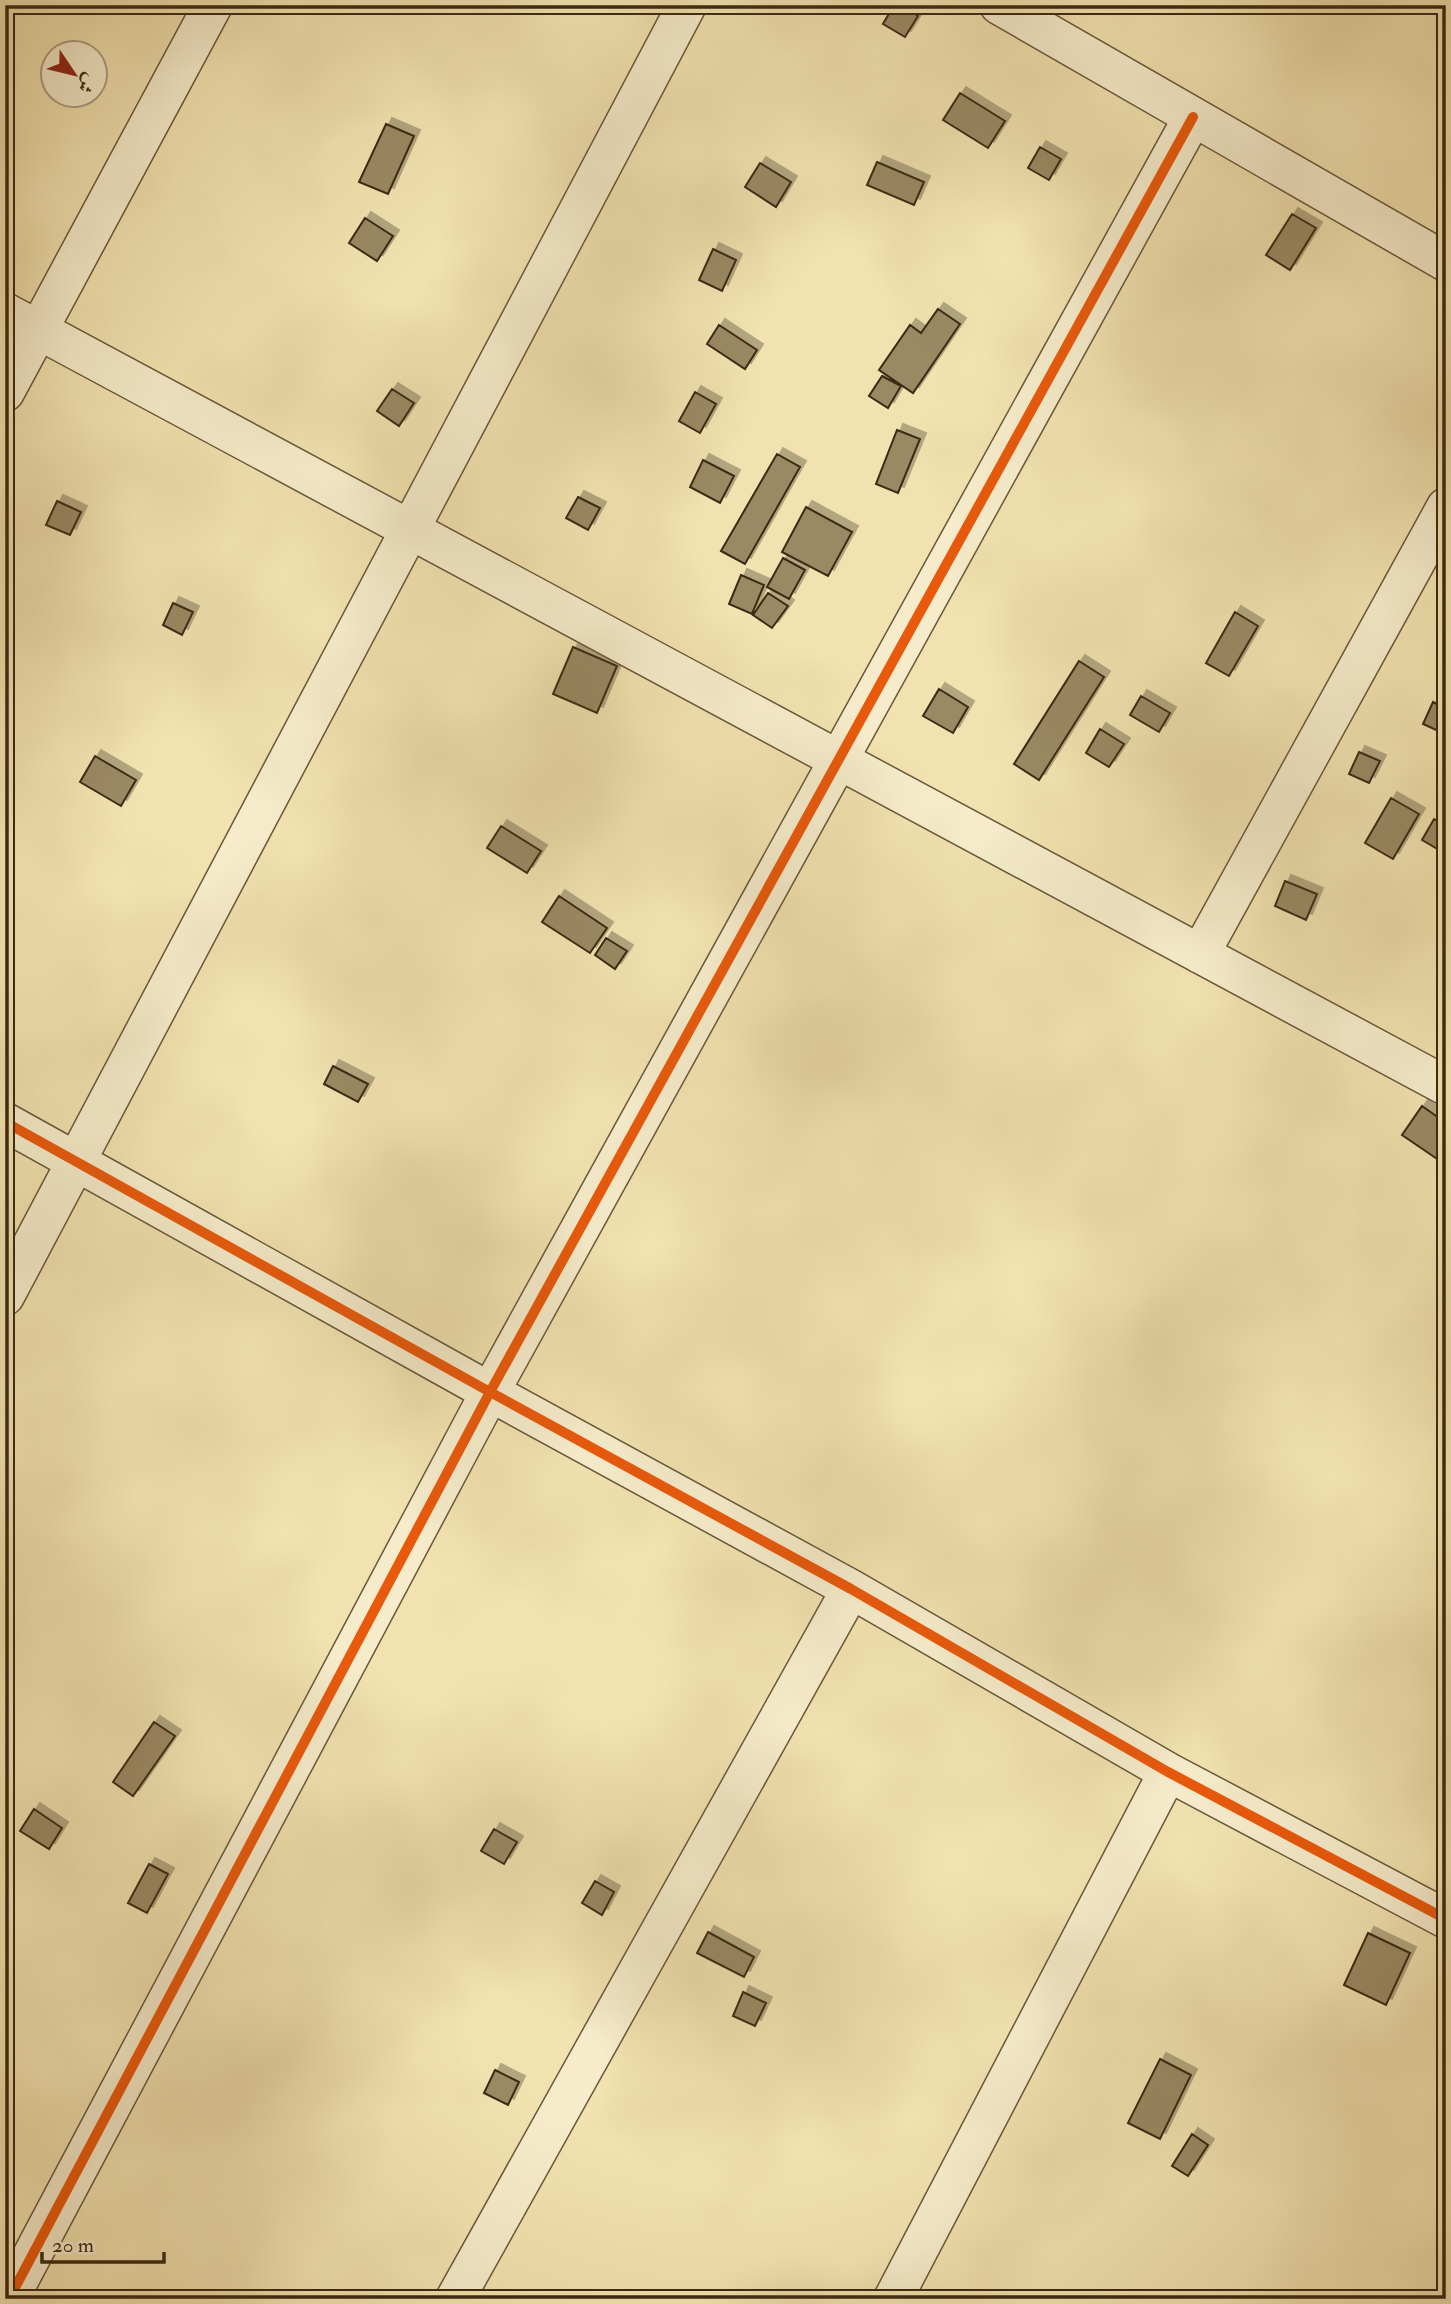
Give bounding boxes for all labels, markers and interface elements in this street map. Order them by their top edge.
north arrow [38,38,108,108]
text: ش [72,69,102,98]
scale bar [42,2220,164,2264]
text: 20 m [52,2232,94,2259]

